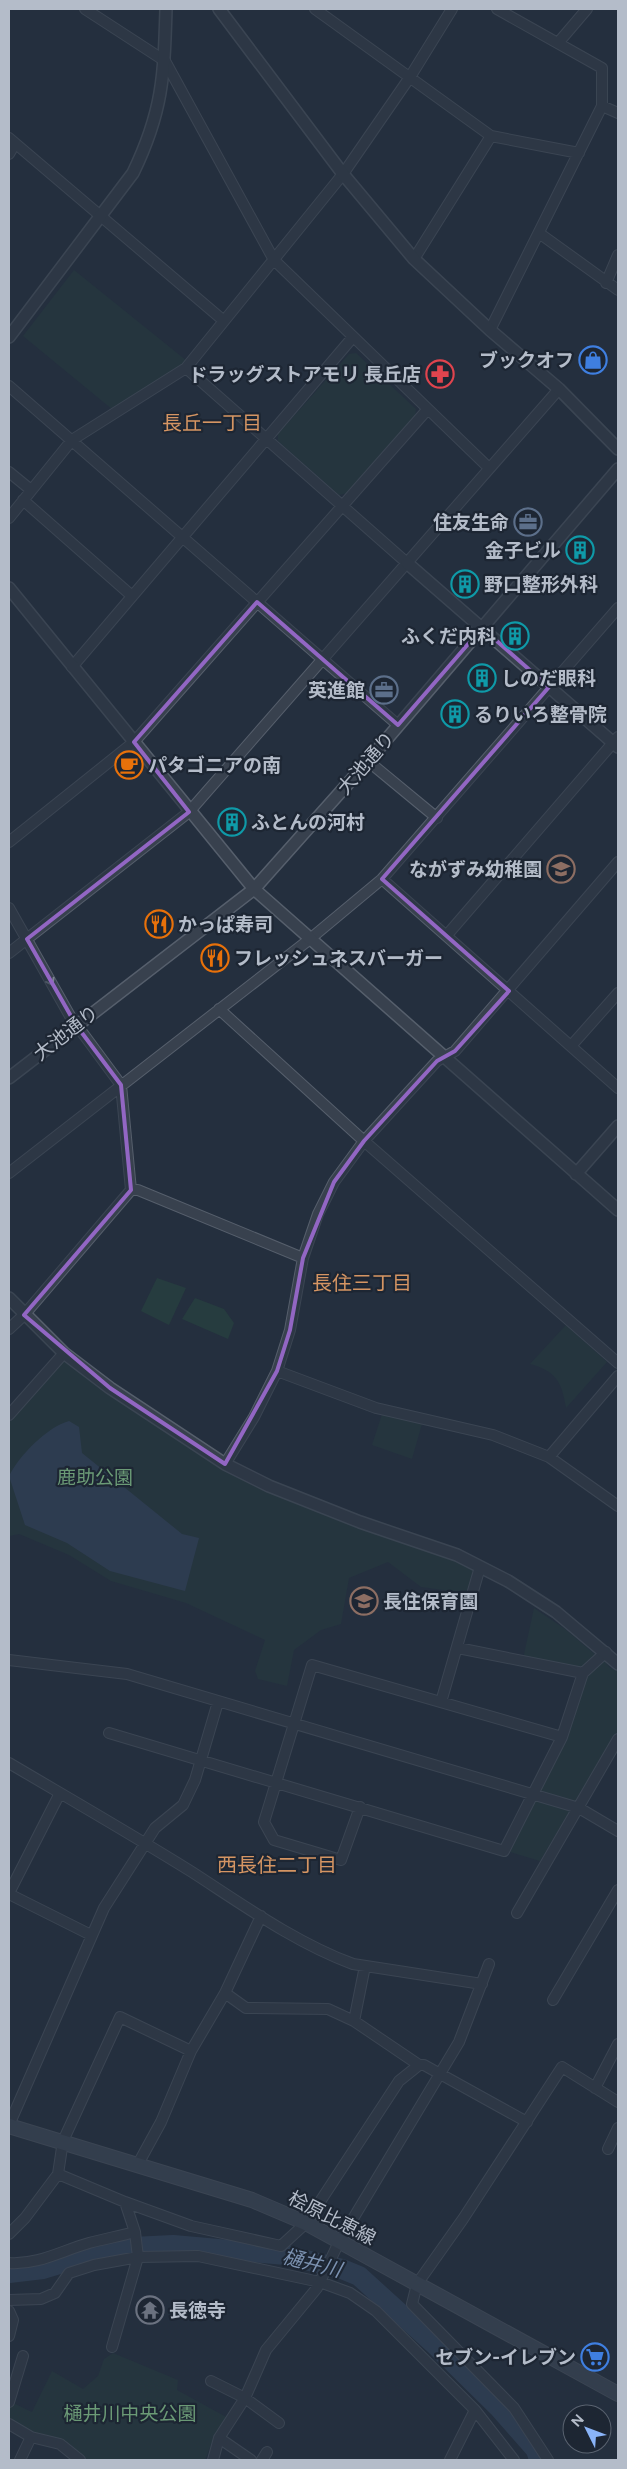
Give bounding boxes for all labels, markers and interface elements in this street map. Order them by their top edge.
shop icon: ブックオフ [578,345,608,375]
place label: ブックオフ [479,349,574,372]
pharmacy icon: ドラッグストアモリ 長丘店 [425,359,455,389]
place label: ドラッグストアモリ 長丘店 [188,363,421,386]
district label: 長丘一丁目 [162,411,262,435]
office icon: 住友生命 [513,507,543,537]
place label: 住友生命 [433,511,509,534]
building icon: 金子ビル [565,535,595,565]
place label: 金子ビル [485,539,561,562]
building icon: 野口整形外科 [450,569,480,599]
place label: 野口整形外科 [484,573,598,596]
building icon: ふくだ内科 [500,621,530,651]
place label: ふくだ内科 [401,625,496,648]
building icon: しのだ眼科 [467,663,497,693]
place label: しのだ眼科 [501,667,596,690]
office icon: 英進館 [369,675,399,705]
place label: 英進館 [308,679,365,702]
building icon: るりいろ整骨院 [440,699,470,729]
place label: るりいろ整骨院 [474,703,607,726]
street label: 大池通り [332,727,400,799]
cafe icon: パタゴニアの南 [114,750,144,780]
place label: パタゴニアの南 [148,754,281,777]
building icon: ふとんの河村 [217,807,247,837]
place label: ふとんの河村 [251,811,365,834]
school or university icon: ながずみ幼稚園 [546,854,576,884]
place label: ながずみ幼稚園 [409,858,542,881]
restaurant icon: かっぱ寿司 [144,909,174,939]
place label: かっぱ寿司 [178,913,273,936]
restaurant icon: フレッシュネスバーガー [200,943,230,973]
place label: フレッシュネスバーガー [234,947,443,970]
one-way arrow [44,976,54,985]
street label: 大池通り [29,1001,103,1065]
district label: 長住三丁目 [312,1271,412,1295]
park label: 鹿助公園 [57,1466,133,1489]
school or university icon: 長住保育園 [349,1586,379,1616]
place label: 長住保育園 [383,1590,478,1613]
district label: 西長住二丁目 [217,1853,337,1877]
street label: 桧原比恵線 [284,2186,380,2250]
water label: 樋井川 [280,2244,346,2282]
temple icon: 長徳寺 [135,2295,165,2325]
place label: 長徳寺 [169,2299,226,2322]
supermarket icon: セブン-イレブン [580,2342,610,2372]
place label: セブン-イレブン [435,2346,576,2369]
park label: 樋井川中央公園 [63,2402,197,2425]
north arrow [562,2404,612,2454]
text: N [568,2411,588,2430]

